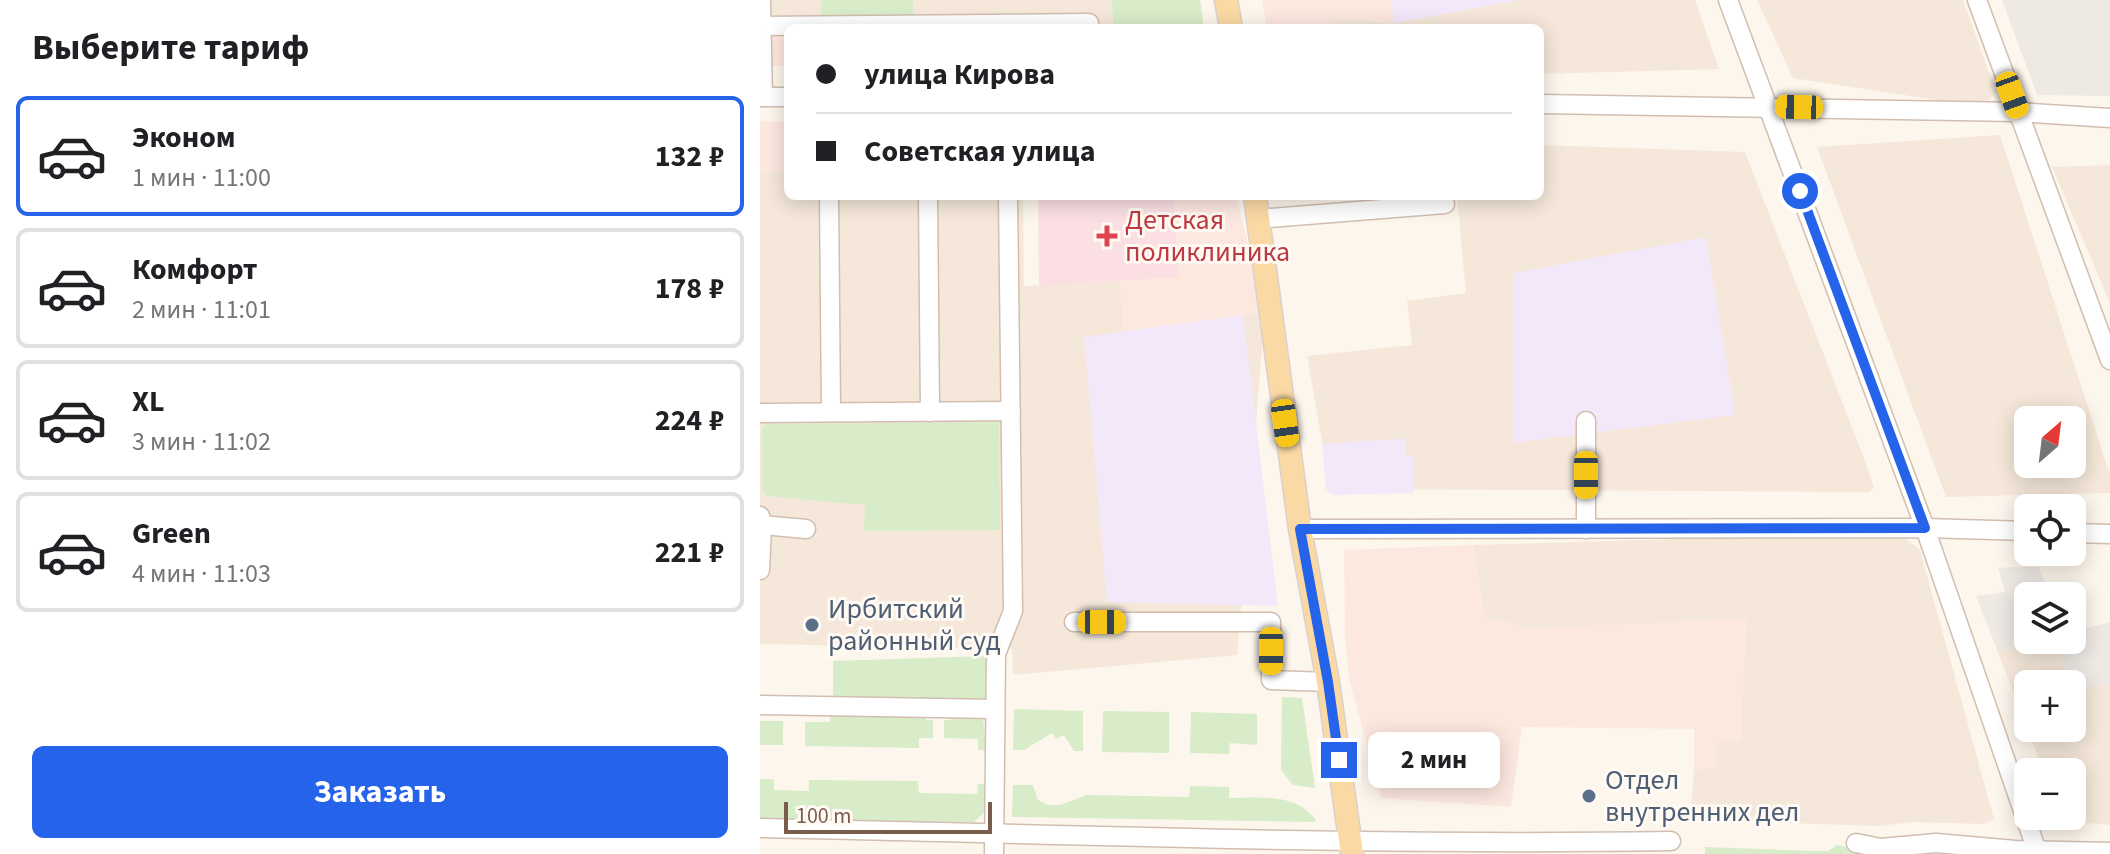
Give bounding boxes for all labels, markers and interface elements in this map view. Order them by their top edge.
text: Выберите тариф [32,22,309,73]
text: улица Кирова [864,53,1055,96]
car [1993,68,2031,122]
car [1775,95,1823,119]
text: Эконом [132,116,236,159]
icon: car [36,120,108,192]
text: Советская улица [864,130,1095,173]
text: 132 ₽ [655,135,724,178]
text: 1 мин · 11:00 [132,159,271,196]
route start [1782,173,1818,209]
place label: Детская поликлиника [1125,200,1290,272]
marker: Детская поликлиника [1096,225,1118,247]
text: Комфорт [132,248,258,291]
icon: car [36,252,108,324]
text: 178 ₽ [655,267,724,310]
text: 2 мин · 11:01 [132,291,271,328]
text: XL [132,380,165,423]
icon: car [36,384,108,456]
car [1270,398,1300,448]
text: 224 ₽ [655,399,724,442]
north arrow [2014,406,2086,478]
map controls [2014,406,2086,830]
text: 3 мин · 11:02 [132,423,271,460]
car [1574,451,1598,499]
button: locate [2014,494,2086,566]
text: Green [132,512,211,555]
icon: car [36,516,108,588]
text: 221 ₽ [655,531,724,574]
text: 4 мин · 11:03 [132,555,271,592]
button: layers [2014,582,2086,654]
place label: Ирбитский районный суд [828,589,1001,661]
car [1078,610,1126,634]
marker: Ирбитский районный суд [803,616,821,634]
car [1259,627,1283,675]
button: + [2014,670,2086,742]
callout: 2 мин [1367,732,1499,788]
text: 2 мин [1401,741,1467,778]
route end [1321,742,1357,778]
button: Заказать [32,746,728,838]
button: − [2014,758,2086,830]
place label: Отдел внутренних дел [1605,760,1799,832]
marker: Отдел внутренних дел [1580,787,1598,805]
scale bar [784,798,992,834]
text: 100 m [796,800,851,832]

